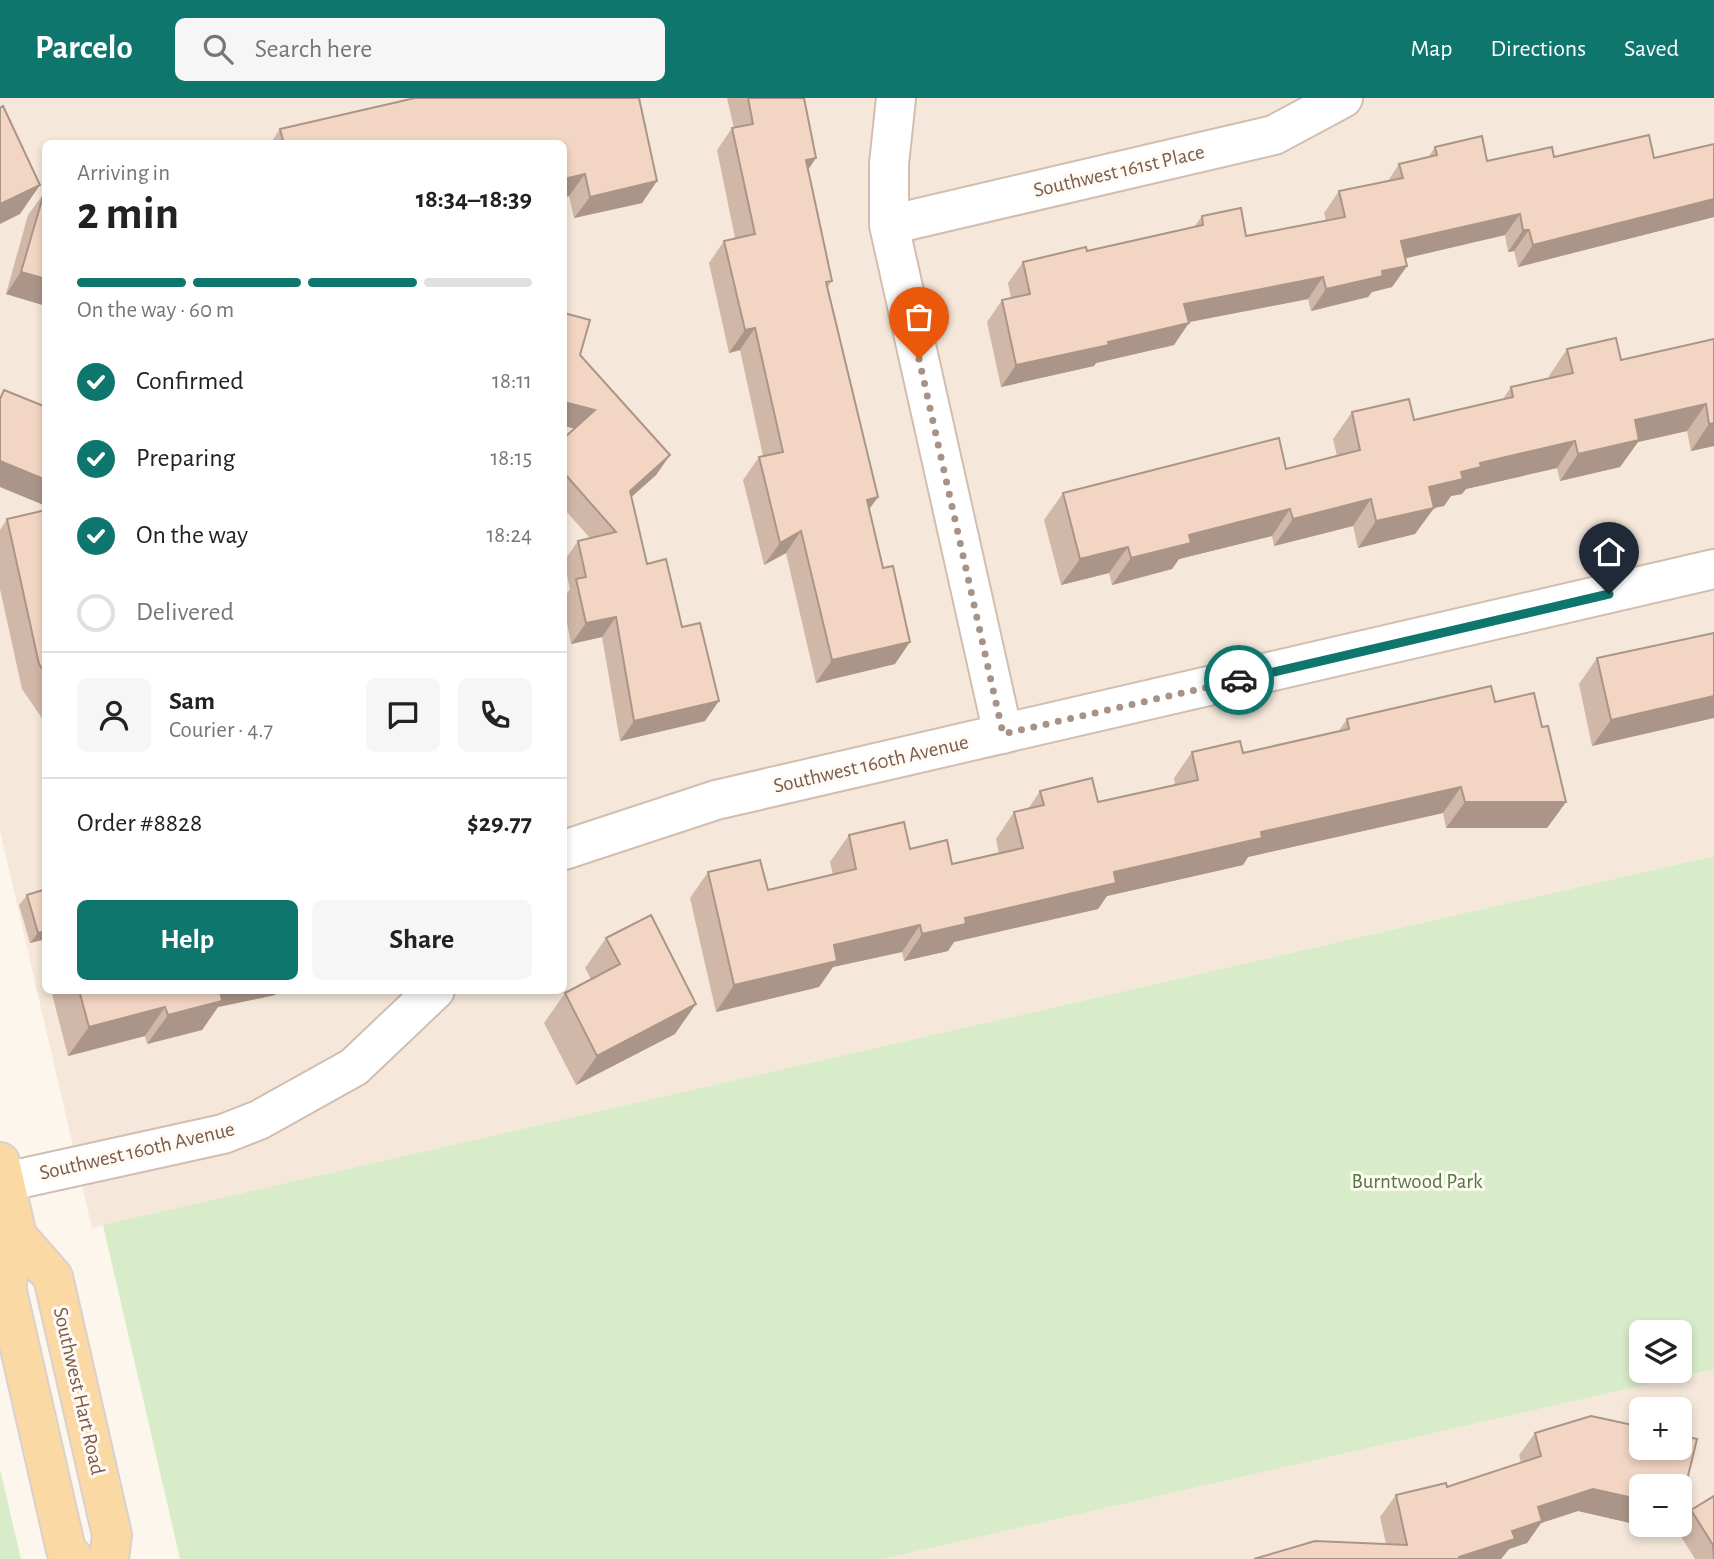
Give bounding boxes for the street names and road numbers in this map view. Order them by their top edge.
street label: Southwest 161st Place [1031,141,1207,201]
street label: Southwest 160th Avenue [771,731,971,797]
street label: Southwest 160th Avenue [37,1118,237,1184]
street label: Southwest Hart Road [49,1305,109,1477]

